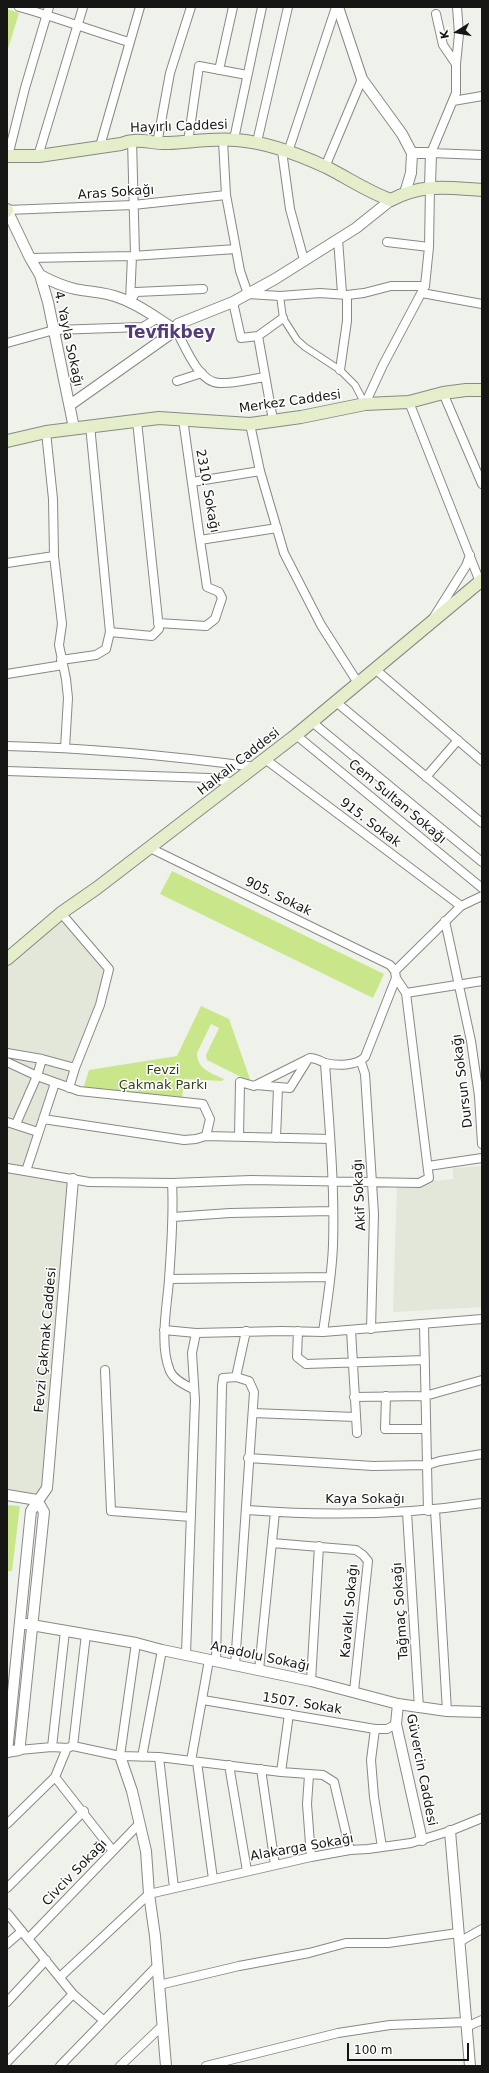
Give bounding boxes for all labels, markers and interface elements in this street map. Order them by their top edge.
north arrow [437,12,477,52]
text: K [438,29,452,40]
street label: Hayırlı Caddesi [130,118,228,136]
street label: Aras Sokağı [77,183,155,203]
street label: 4. Yayla Sokağı [50,290,86,388]
district label: Tevfikbey [125,324,215,344]
street label: Merkez Caddesi [238,387,342,417]
street label: 2310. Sokağı [192,448,222,534]
street label: Halkalı Caddesi [195,725,283,799]
street label: Cem Sultan Sokağı [345,757,449,847]
street label: 915. Sokak [337,795,403,851]
street label: 905. Sokak [242,874,314,920]
street label: Dursun Sokağı [450,1033,476,1129]
park label: Fevzi Çakmak Parkı [119,1063,207,1094]
street label: Akif Sokağı [350,1159,370,1231]
street label: Fevzi Çakmak Caddesi [32,1267,60,1413]
street label: Kaya Sokağı [325,1492,405,1508]
street label: Tağmaç Sokağı [390,1562,412,1660]
street label: Kavaklı Sokağı [338,1563,362,1659]
street label: Anadolu Sokağı [209,1639,311,1675]
street label: 1507. Sokak [261,1690,343,1718]
street label: Güvercin Caddesi [402,1712,440,1828]
street label: Alakarga Sokağı [249,1831,355,1865]
street label: Civciv Sokağı [39,1837,111,1909]
scale bar [349,2035,471,2061]
text: 100 m [354,2043,392,2057]

